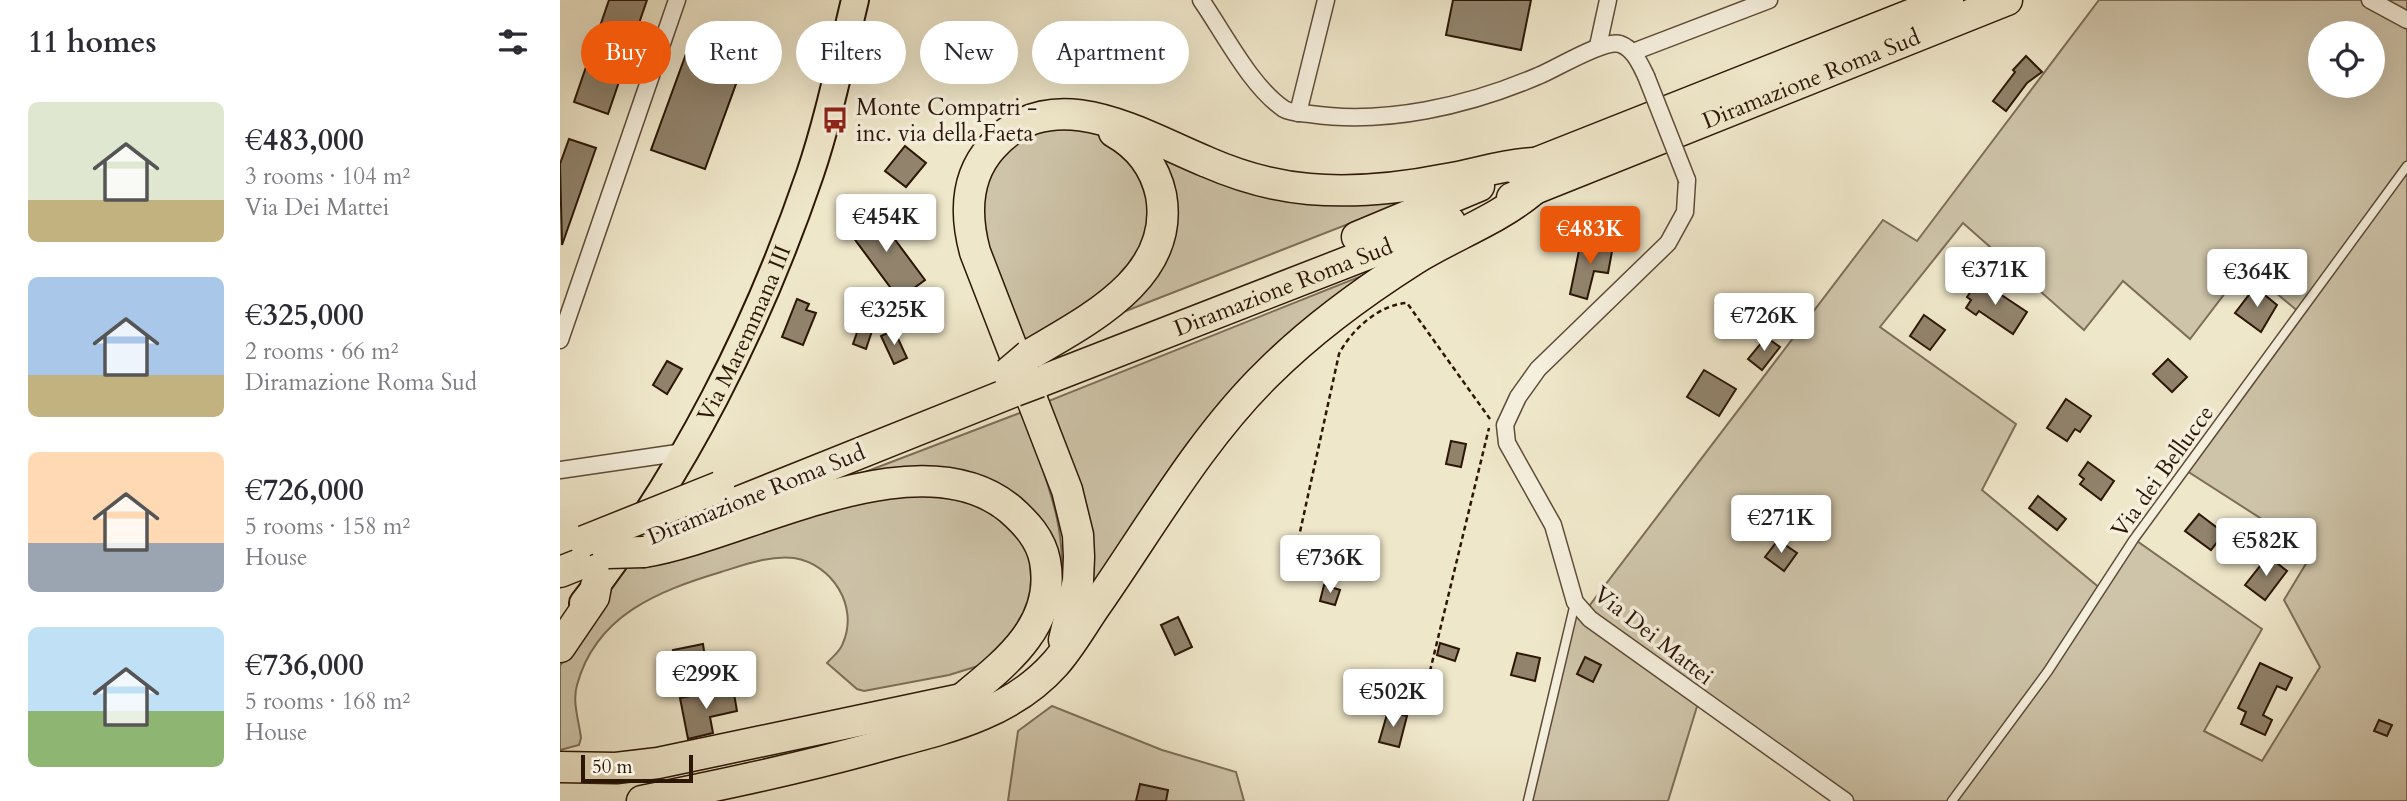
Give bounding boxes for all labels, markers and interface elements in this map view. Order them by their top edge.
chip: Buy [581,21,671,84]
chip: Rent [685,21,782,84]
chip: Filters [796,21,906,84]
chip: New [920,21,1018,84]
chip: Apartment [1032,21,1189,84]
street label: Diramazione Roma Sud [1698,21,1925,136]
map controls [2308,21,2385,98]
button: locate [2308,21,2385,98]
text: 11 homes [28,22,157,63]
icon: filters [494,23,532,61]
place label: Monte Compatri - inc. via della Faeta [856,92,1037,149]
bus stop icon: Monte Compatri - inc. via della Faeta [820,105,850,135]
text: €483,000 [245,120,364,161]
icon: home [84,130,168,214]
text: 3 rooms · 104 m² [245,161,410,192]
text: Via Dei Mattei [245,192,389,223]
pin: €454K [837,194,935,254]
text: €454K [852,201,920,232]
pin: €483K [1541,206,1639,266]
text: €483K [1556,213,1624,244]
street label: Diramazione Roma Sud [1170,231,1398,344]
street label: Via Maremmana III [690,241,798,427]
pin: €371K [1946,247,2044,307]
pin: €364K [2208,250,2306,309]
text: €371K [1961,254,2029,285]
text: €364K [2223,256,2291,287]
pin: €325K [845,288,943,347]
text: €325K [860,294,928,325]
pin: €726K [1715,294,1813,353]
text: €325,000 [245,295,364,336]
text: €726K [1730,300,1798,331]
icon: home [84,305,168,389]
text: 2 rooms · 66 m² [245,336,398,367]
text: Diramazione Roma Sud [245,367,477,398]
street label: Via dei Bellucce [2104,399,2221,544]
street label: Diramazione Roma Sud [643,436,870,552]
text: €726,000 [245,470,364,511]
icon: home [84,480,168,564]
pin: €271K [1732,496,1830,555]
text: €271K [1747,502,1815,533]
text: 5 rooms · 158 m² [245,511,410,542]
pin: €582K [2217,518,2315,578]
text: €582K [2232,525,2300,556]
pin: €736K [1281,536,1379,595]
text: House [245,542,307,573]
text: €736K [1296,542,1364,573]
street label: Via Dei Mattei [1587,579,1720,692]
text: €736,000 [245,645,364,686]
pin: €299K [657,652,755,711]
icon: home [84,655,168,739]
text: €299K [672,658,740,689]
pin: €502K [1344,670,1442,729]
text: €502K [1359,676,1427,707]
text: 5 rooms · 168 m² [245,686,410,717]
text: House [245,717,307,748]
scale bar [581,752,693,784]
text: 50 m [592,754,633,780]

